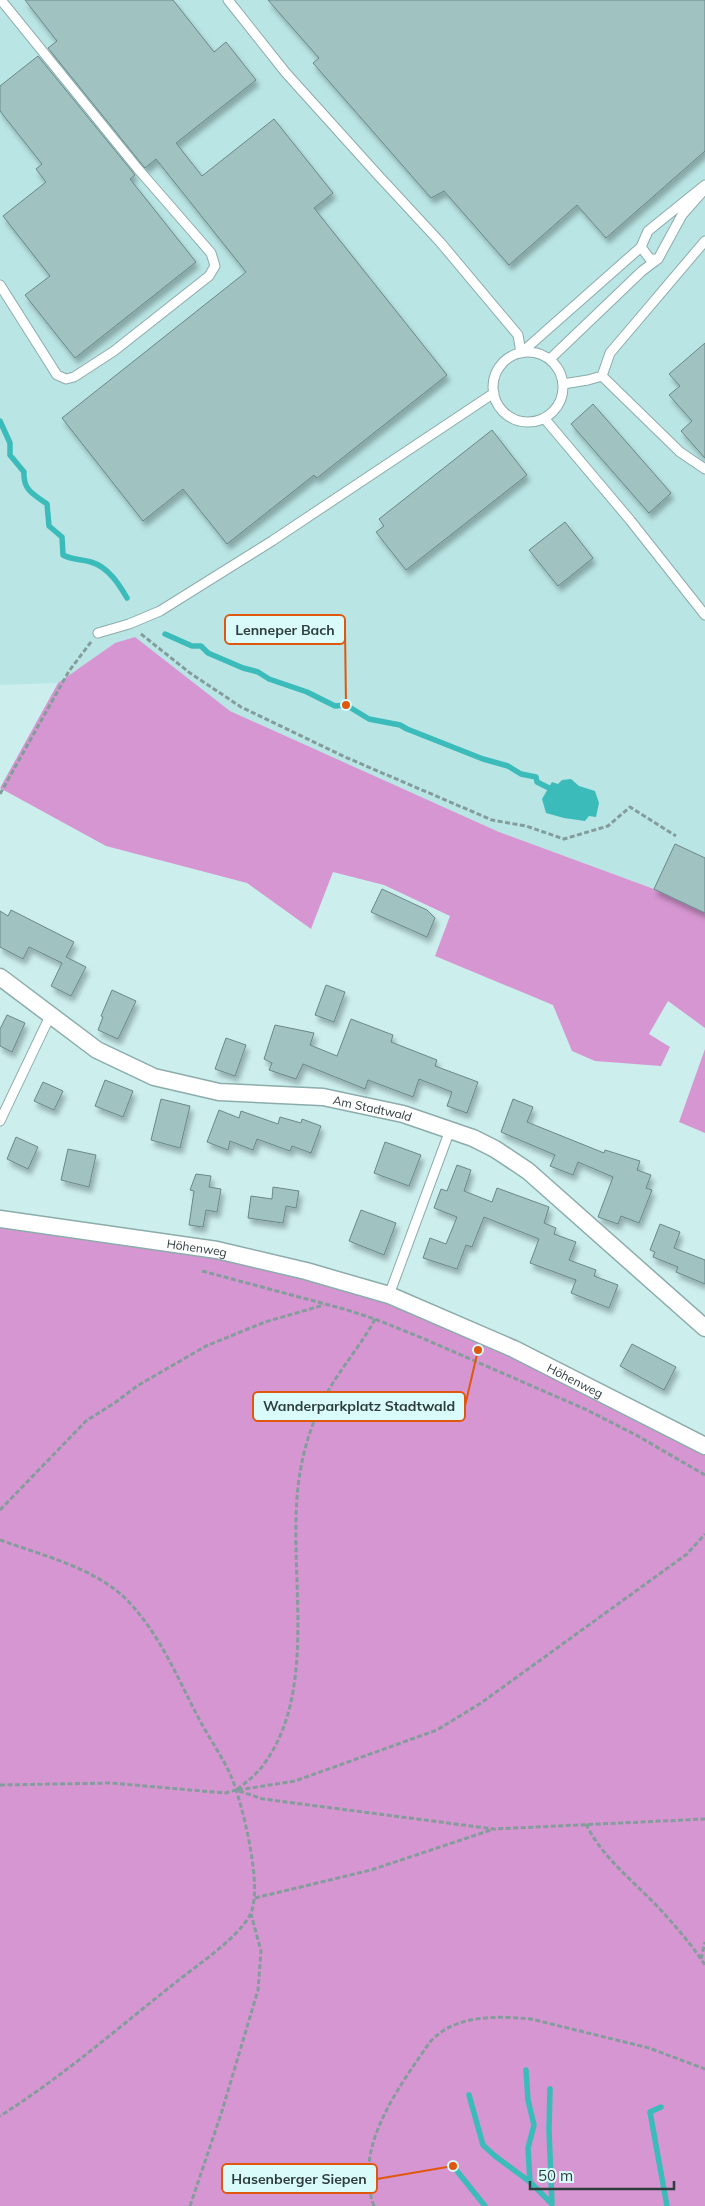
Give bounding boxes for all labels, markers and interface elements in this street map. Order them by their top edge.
callout: Lenneper Bach [225,615,345,644]
text: Lenneper Bach [235,621,335,639]
street label: Am Stadtwald [332,1092,414,1124]
street label: Höhenweg [166,1235,229,1260]
street label: Höhenweg [545,1360,606,1401]
callout: Wanderparkplatz Stadtwald [253,1392,465,1421]
text: Wanderparkplatz Stadtwald [263,1397,455,1415]
scale bar [530,2158,674,2190]
callout: Hasenberger Siepen [222,2164,377,2193]
text: 50 m [538,2166,573,2185]
text: Hasenberger Siepen [231,2170,367,2188]

